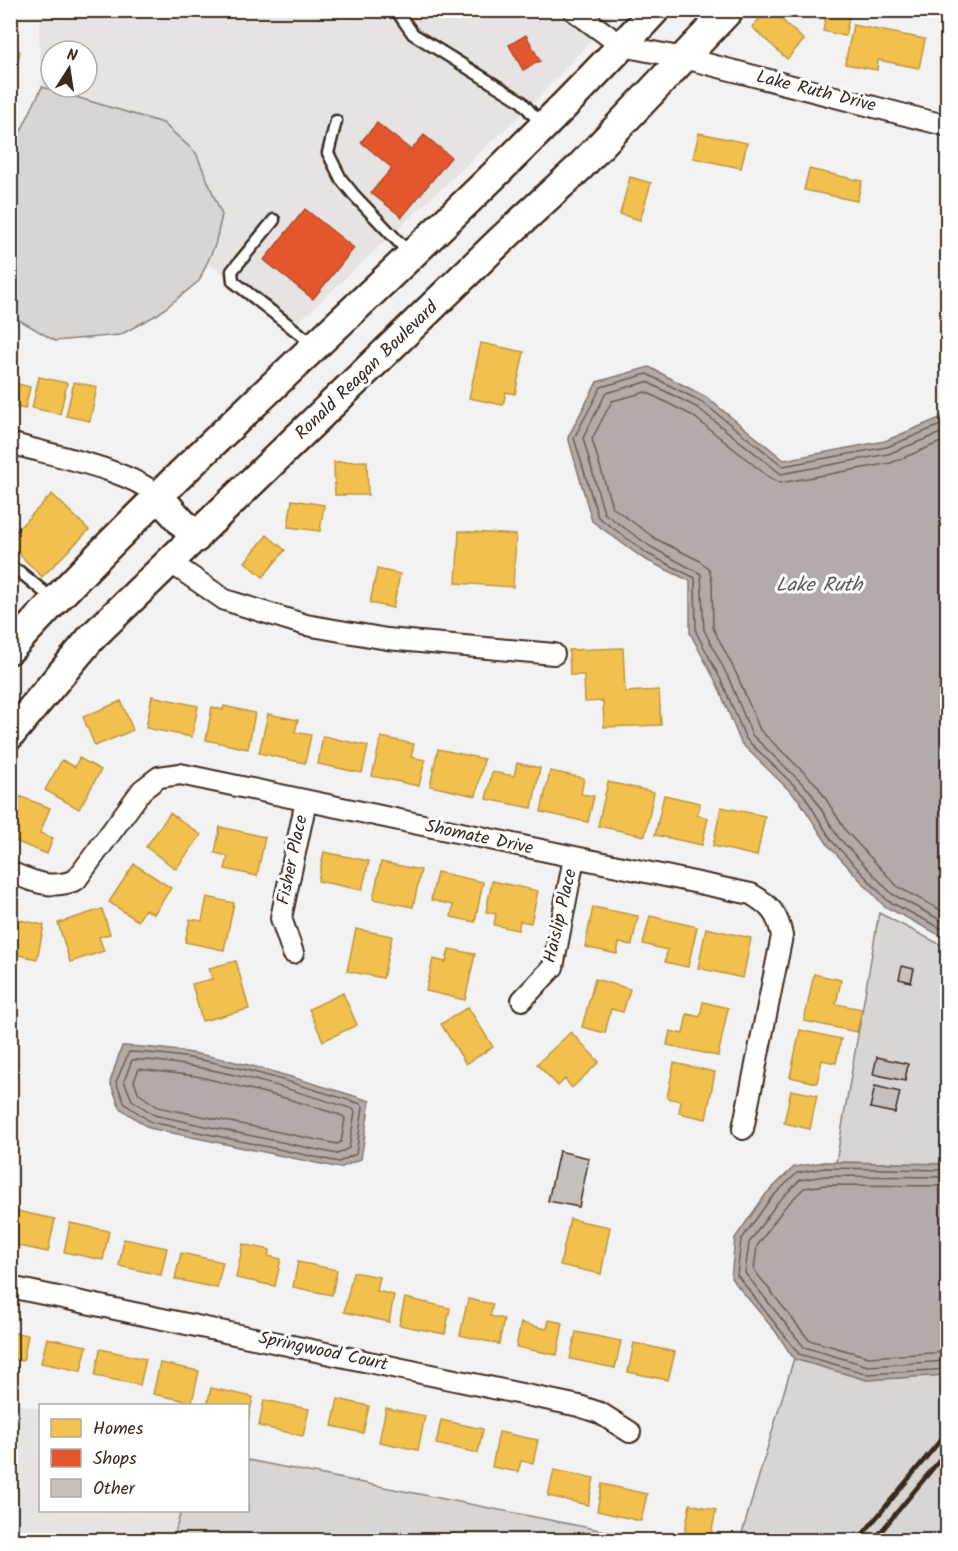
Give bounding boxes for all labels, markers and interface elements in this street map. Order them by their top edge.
north arrow [39,39,99,99]
text: N [64,43,79,69]
street label: Lake Ruth Drive [753,63,879,121]
street label: Ronald Reagan Boulevard [289,294,446,447]
water label: Lake Ruth [776,570,865,602]
street label: Fisher Place [269,812,317,908]
street label: Shomate Drive [422,812,536,864]
street label: Haislip Place [536,866,586,966]
street label: Springwood Court [256,1324,391,1380]
legend [39,1404,249,1512]
text: Homes [93,1415,144,1444]
text: Shops [93,1445,137,1474]
text: Other [93,1475,136,1504]

